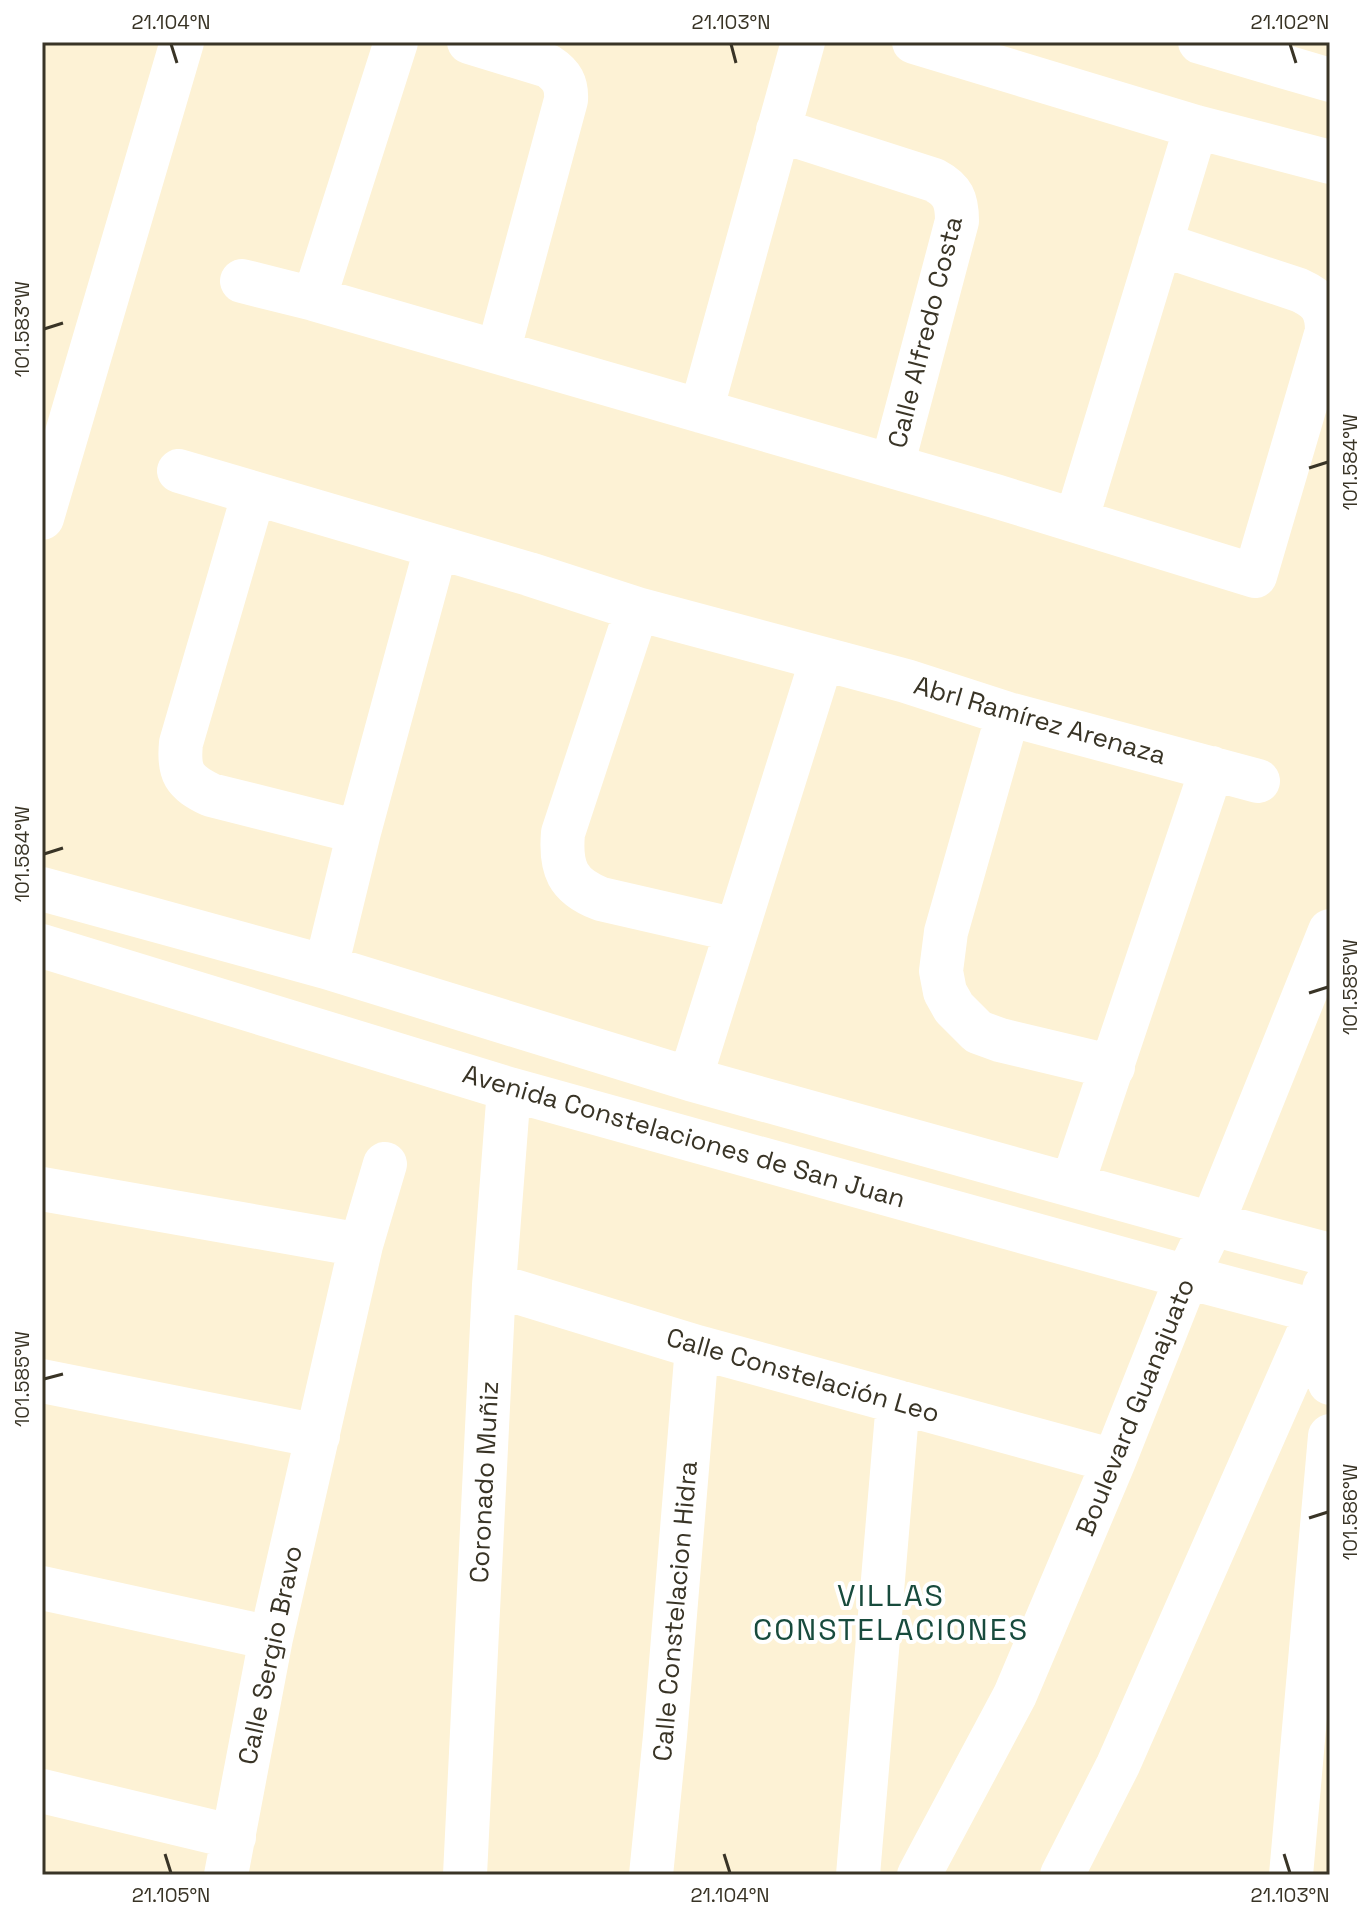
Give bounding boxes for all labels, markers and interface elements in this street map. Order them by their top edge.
text: 21.104°N [131,9,211,35]
text: 21.103°N [692,9,770,35]
text: 21.102°N [1251,9,1329,35]
street label: Calle Alfredo Costa [880,213,970,451]
text: 101.583°W [9,281,35,377]
text: 101.584°W [1337,414,1363,510]
street label: Abrl Ramírez Arenaza [910,668,1170,772]
text: 101.584°W [9,806,35,902]
text: 101.585°W [1337,939,1363,1035]
street label: Avenida Constelaciones de San Juan [459,1056,909,1216]
street label: Boulevard Guanajuato [1068,1273,1202,1541]
street label: Calle Constelación Leo [662,1320,944,1430]
text: 101.585°W [9,1331,35,1427]
street label: Coronado Muñiz [462,1380,506,1584]
street label: Calle Constelacion Hidra [645,1459,705,1763]
text: 101.586°W [1337,1464,1363,1560]
street label: Calle Sergio Bravo [230,1542,310,1768]
district label: VILLAS CONSTELACIONES [753,1576,1029,1649]
text: 21.105°N [132,1882,210,1908]
text: 21.104°N [690,1882,770,1908]
text: 21.103°N [1251,1882,1329,1908]

